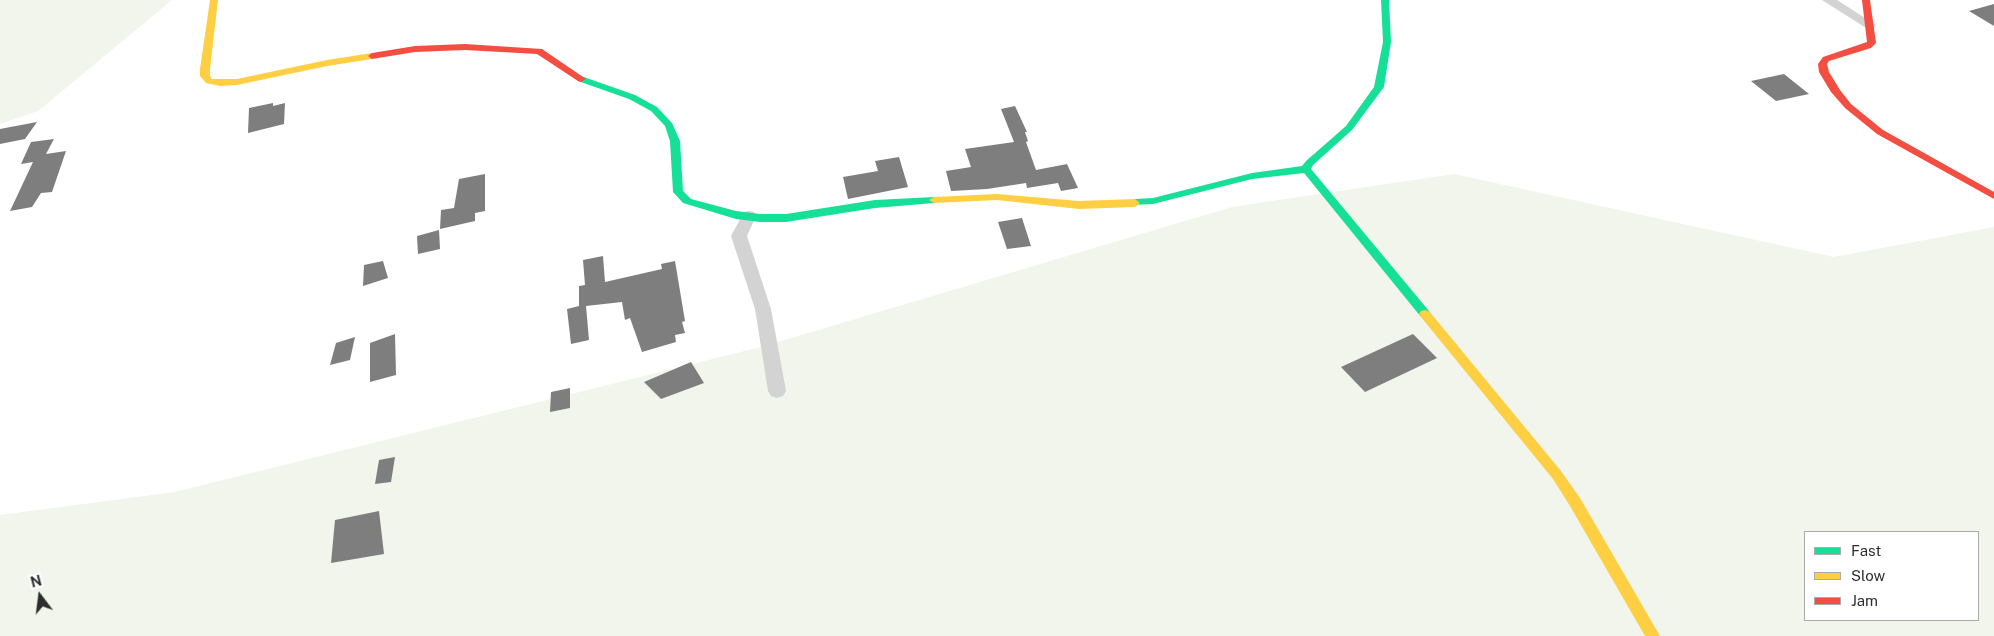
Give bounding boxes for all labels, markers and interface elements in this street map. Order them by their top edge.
legend [1804,531,1979,621]
text: Fast [1851,542,1881,559]
text: Slow [1851,567,1885,584]
north arrow [15,571,65,621]
text: N [29,572,43,591]
text: Jam [1851,592,1878,609]

